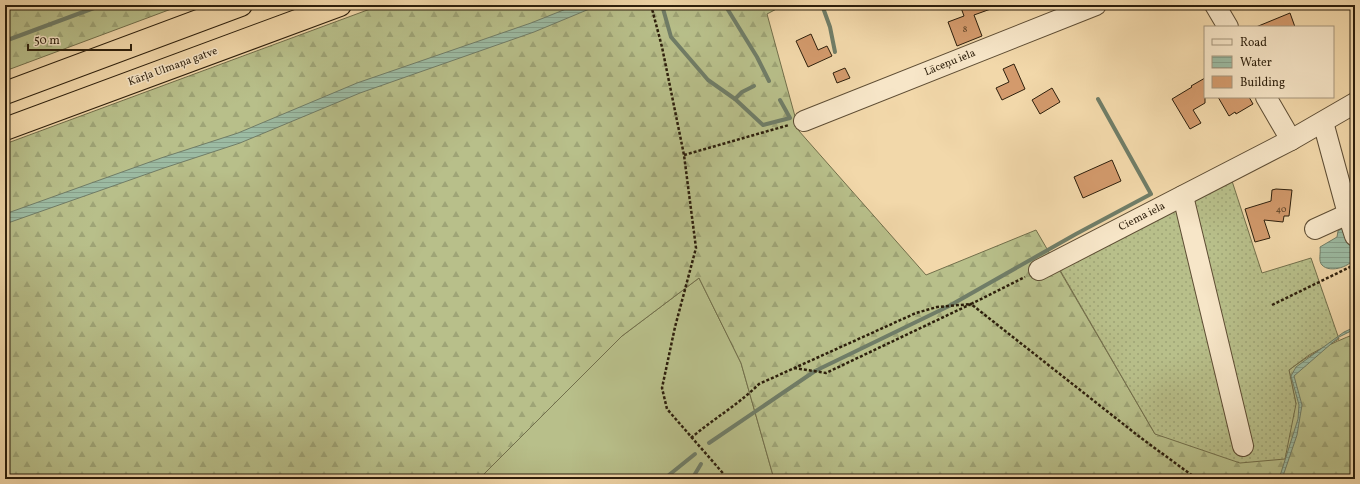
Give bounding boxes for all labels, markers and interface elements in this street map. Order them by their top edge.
house number: 8 [963,23,968,36]
scale bar [28,26,131,52]
legend [1204,26,1334,98]
text: 50 m [34,33,60,49]
text: Road [1240,35,1267,51]
street label: Kārļa Ulmaņa gatve [126,44,220,90]
street label: Lāceņu iela [922,46,978,80]
text: Water [1240,55,1272,71]
text: Building [1240,75,1285,91]
street label: Ciema iela [1116,199,1168,235]
house number: 40 [1276,203,1287,216]

